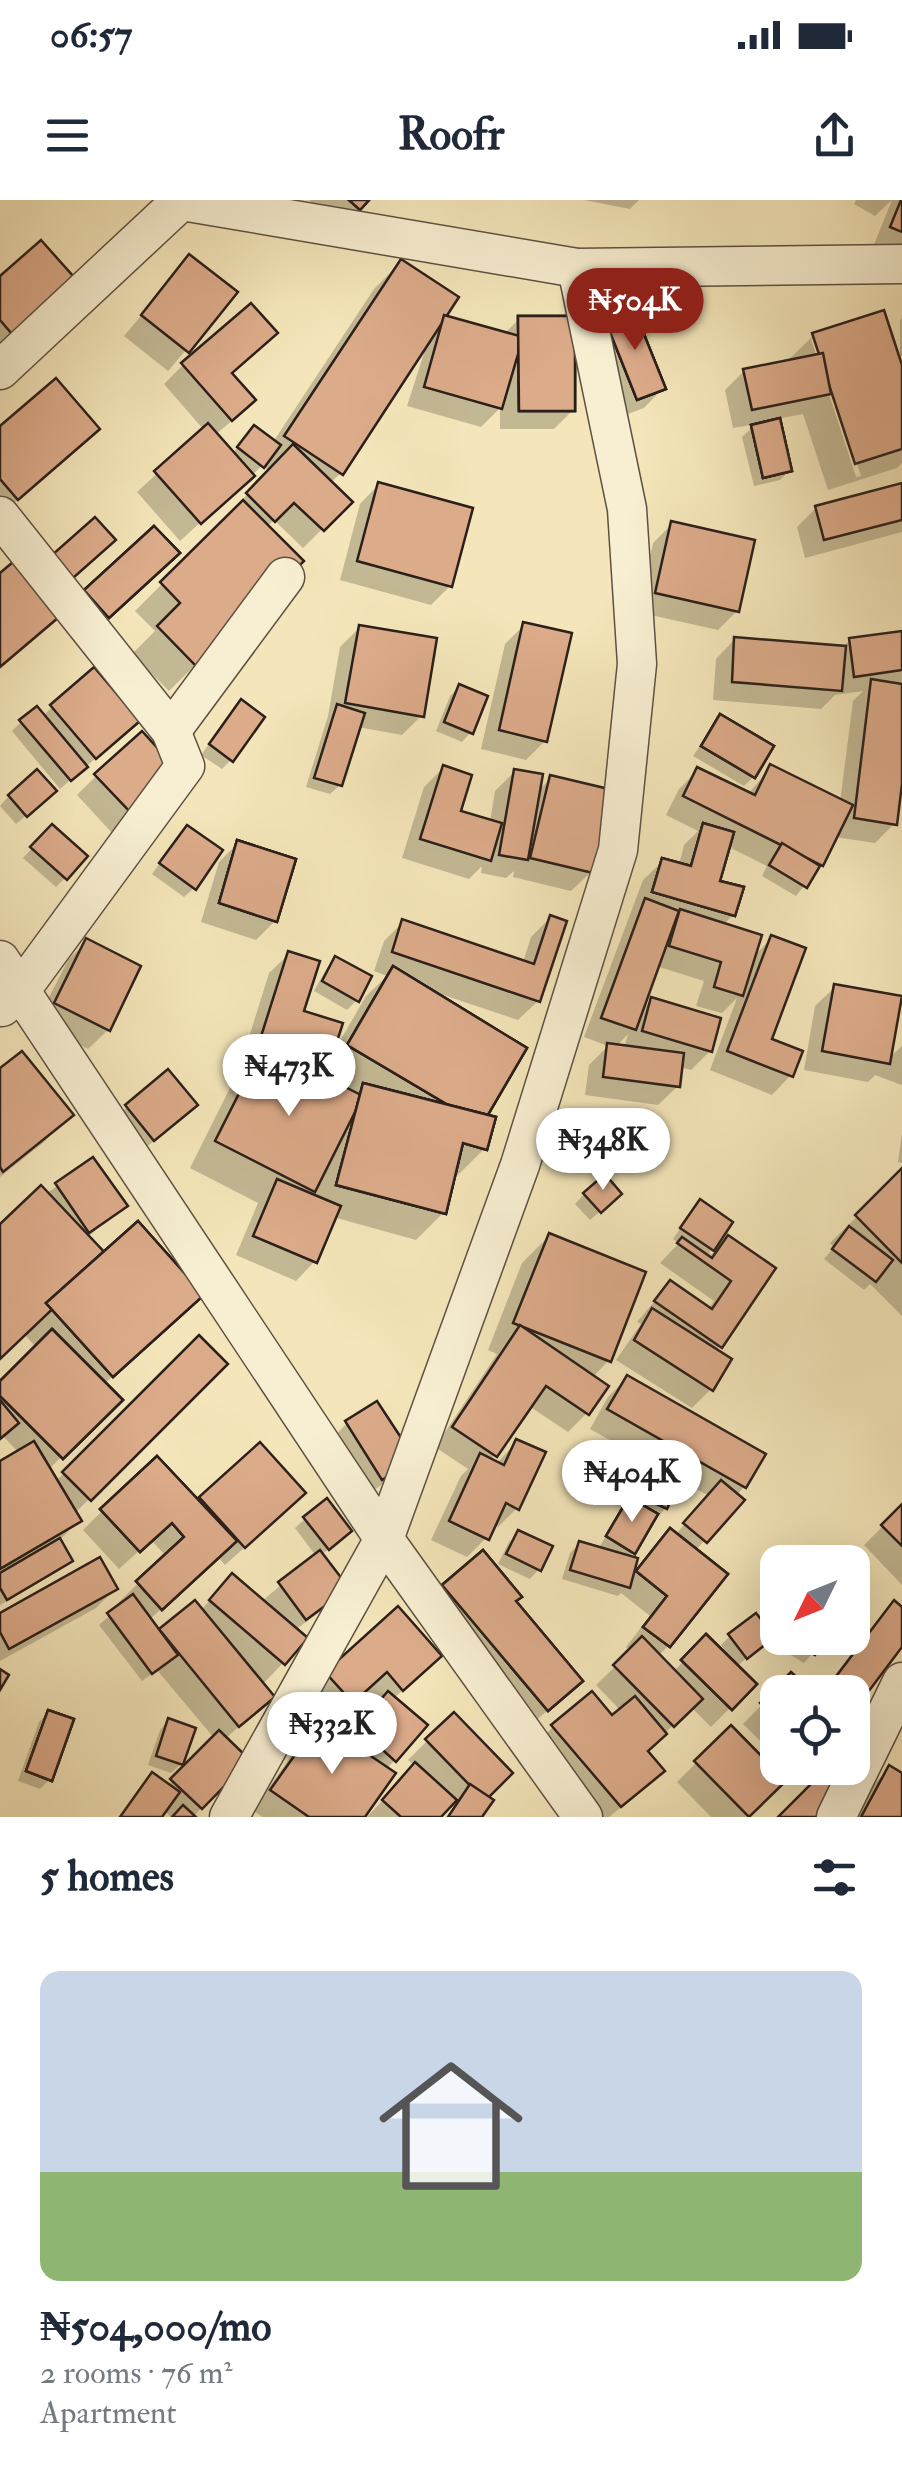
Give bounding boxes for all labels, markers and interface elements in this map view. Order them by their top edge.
text: 06:57 [50,11,132,59]
text: Roofr [398,107,504,163]
icon: menu [40,108,95,163]
icon: share [807,108,862,163]
pin: ₦504K [565,268,705,353]
text: ₦504K [589,280,681,320]
pin: ₦473K [219,1034,359,1119]
text: ₦473K [245,1046,333,1086]
pin: ₦348K [533,1108,673,1193]
text: ₦348K [558,1120,648,1160]
pin: ₦404K [562,1440,702,1525]
text: ₦404K [584,1452,680,1492]
north arrow [760,1545,870,1655]
map controls [760,1545,870,1785]
button: locate [760,1675,870,1785]
pin: ₦332K [262,1692,402,1777]
text: ₦332K [289,1704,375,1744]
icon: filters [807,1850,862,1905]
text: 5 homes [40,1851,174,1903]
icon: home [361,2036,541,2216]
text: ₦504,000/mo [40,2301,271,2353]
text: 2 rooms · 76 m² [40,2353,233,2393]
text: Apartment [40,2393,177,2433]

